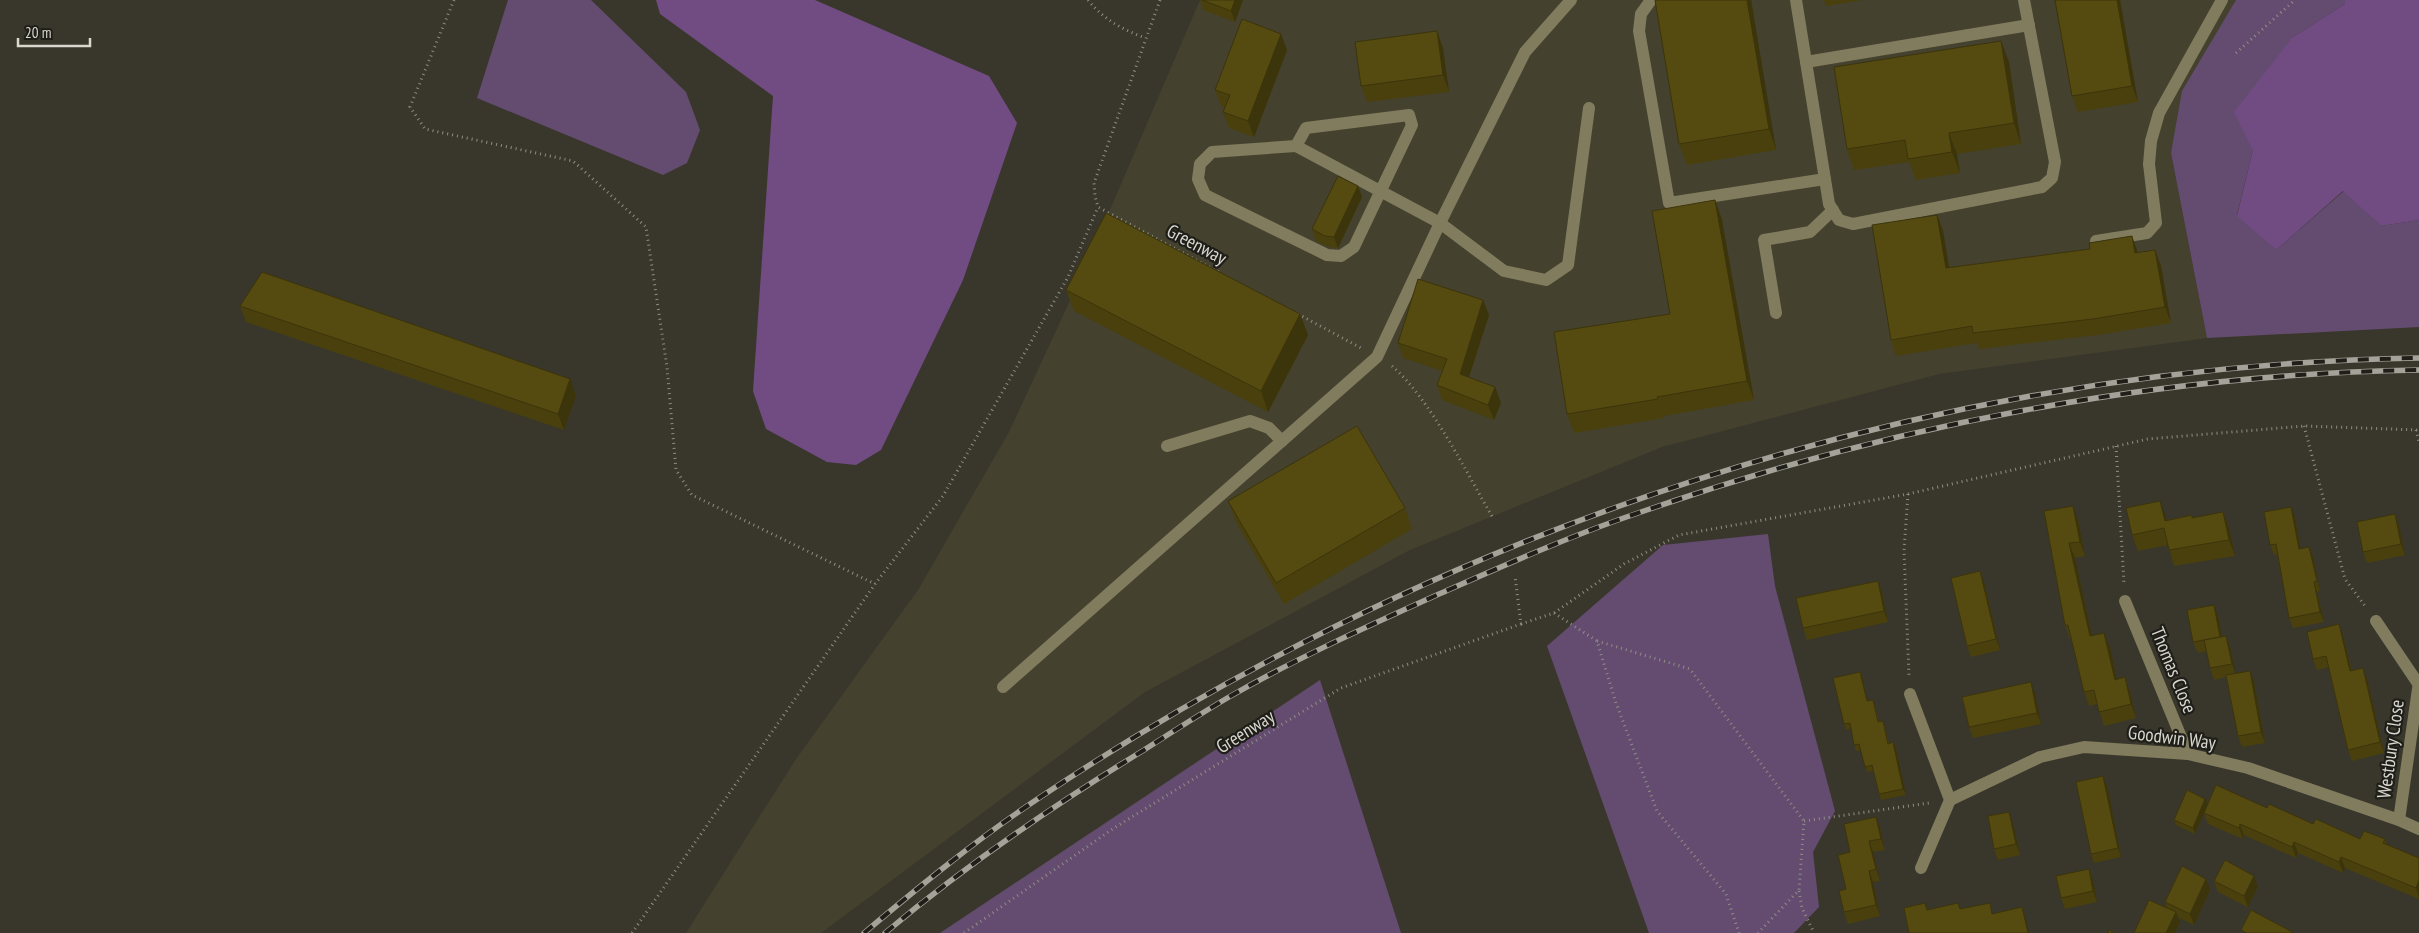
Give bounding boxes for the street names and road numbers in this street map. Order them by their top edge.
street label: Greenway [1163,218,1232,270]
street label: Thomas Close [2146,623,2202,717]
street label: Westbury Close [2371,698,2409,800]
street label: Greenway [1211,703,1279,758]
street label: Goodwin Way [2127,720,2218,754]

